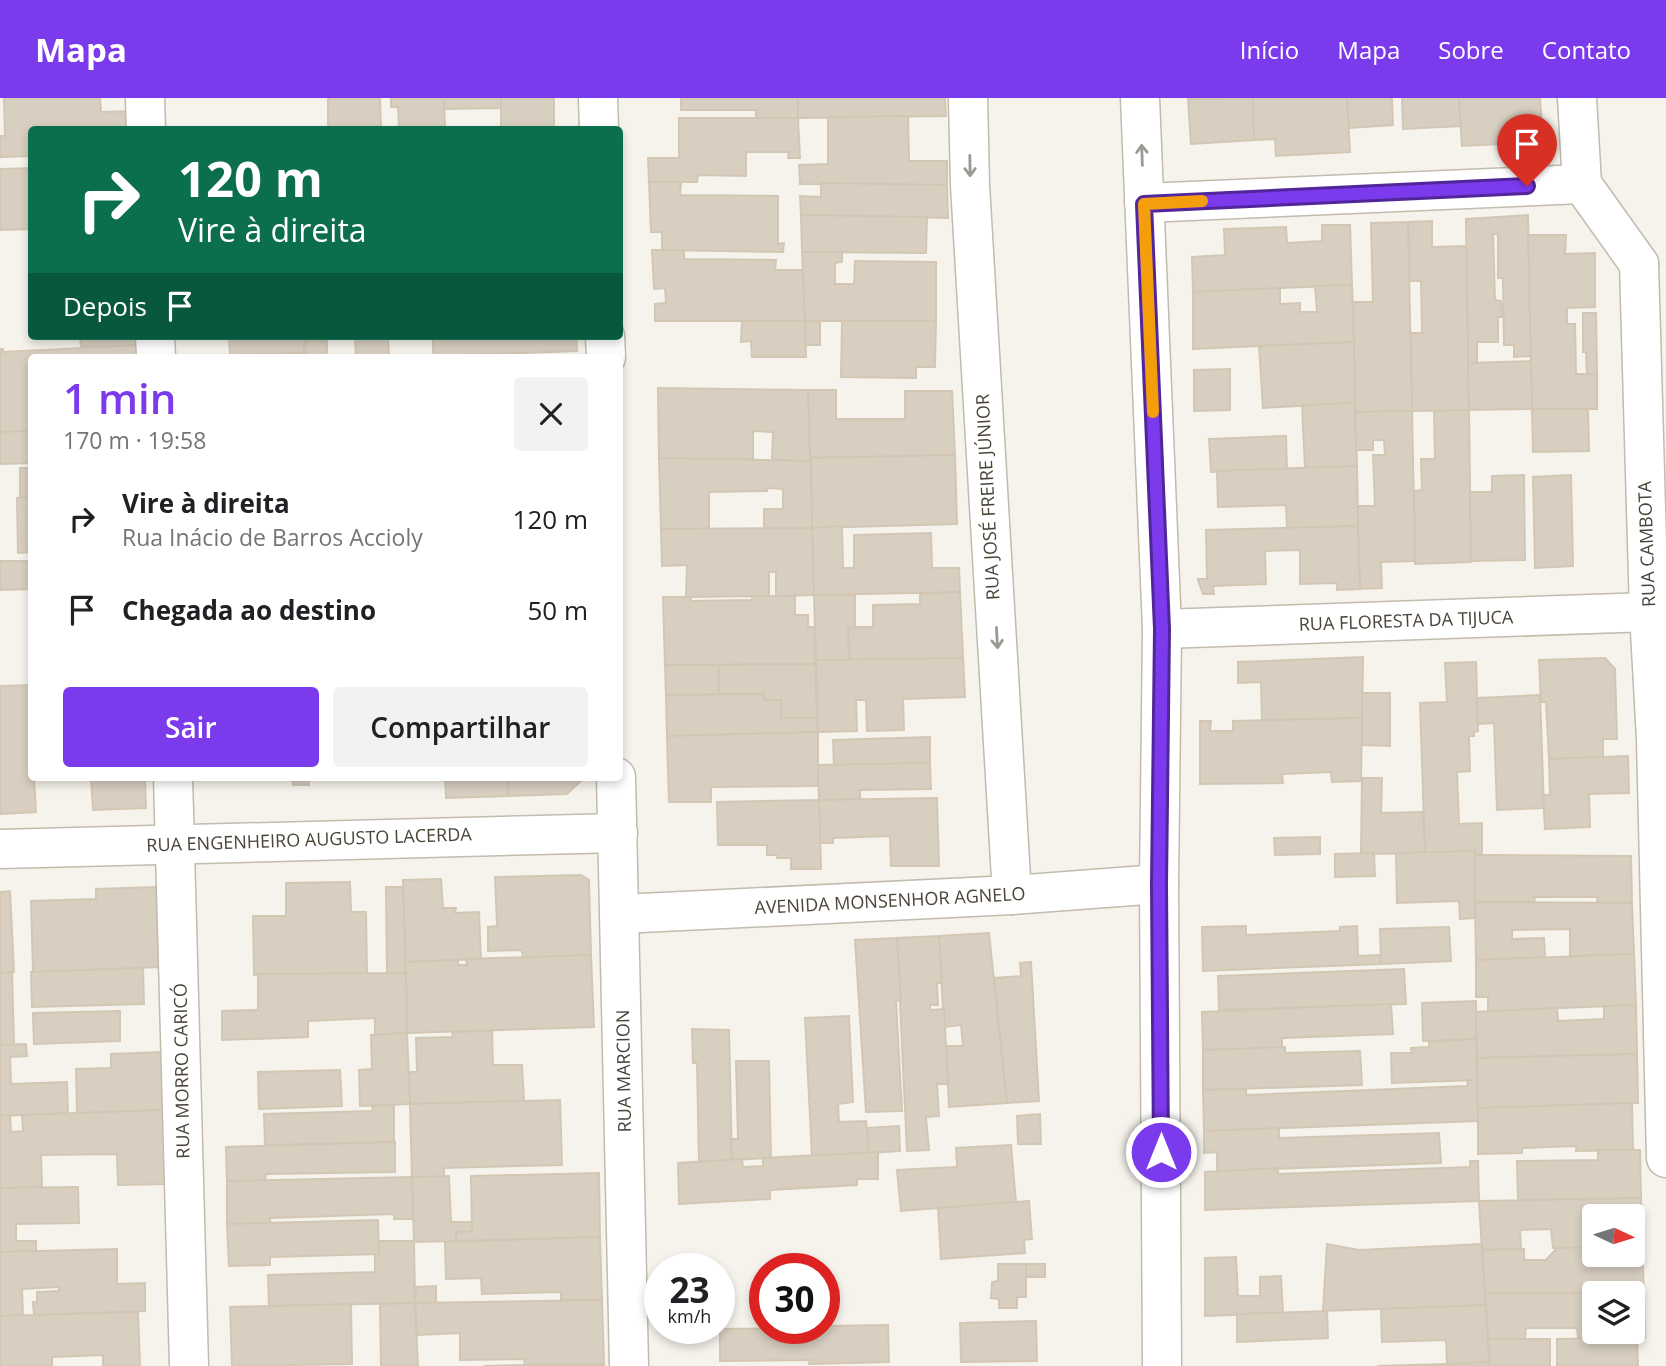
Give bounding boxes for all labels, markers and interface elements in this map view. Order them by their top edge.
text: Mapa [35,27,127,72]
text: Início [1240,33,1299,66]
text: Mapa [1337,33,1400,66]
text: Sobre [1438,33,1504,66]
text: Contato [1542,33,1631,66]
pin [1497,114,1557,186]
icon: arrive [1508,125,1546,163]
one-way arrow [1135,144,1149,167]
text: 120 m [178,145,323,211]
icon: right [63,154,154,245]
one-way arrow [963,154,977,177]
text: Vire à direita [178,208,367,251]
icon: arrive [161,287,199,325]
text: Depois [63,288,147,324]
text: 1 min [63,369,176,426]
button: close [514,377,588,451]
street label: RUA JOSÉ FREIRE JÚNIOR [970,393,1004,601]
text: 170 m · 19:58 [63,424,206,456]
street label: RUA CAMBOTA [1632,480,1660,607]
text: Vire à direita [122,485,290,521]
icon: right [63,500,101,538]
text: 120 m [513,501,588,537]
text: Rua Inácio de Barros Accioly [122,521,423,553]
icon: arrive [63,591,101,629]
text: Chegada ao destino [122,592,376,628]
text: 50 m [527,592,588,628]
street label: RUA FLORESTA DA TIJUCA [1298,604,1514,636]
one-way arrow [990,626,1003,649]
button: Sair [63,687,319,767]
button: Compartilhar [333,687,588,767]
street label: RUA ENGENHEIRO AUGUSTO LACERDA [146,821,473,857]
street label: AVENIDA MONSENHOR AGNELO [754,881,1026,919]
street label: RUA MORRO CARICÓ [167,983,195,1159]
street label: RUA MARCION [610,1009,636,1133]
position arrow [1124,1115,1198,1189]
north arrow [1582,1204,1645,1267]
map controls [1582,1204,1645,1344]
speed limit sign: 30 [749,1253,840,1344]
text: 23 [669,1266,710,1313]
button: layers [1582,1281,1645,1344]
text: km/h [668,1304,711,1328]

